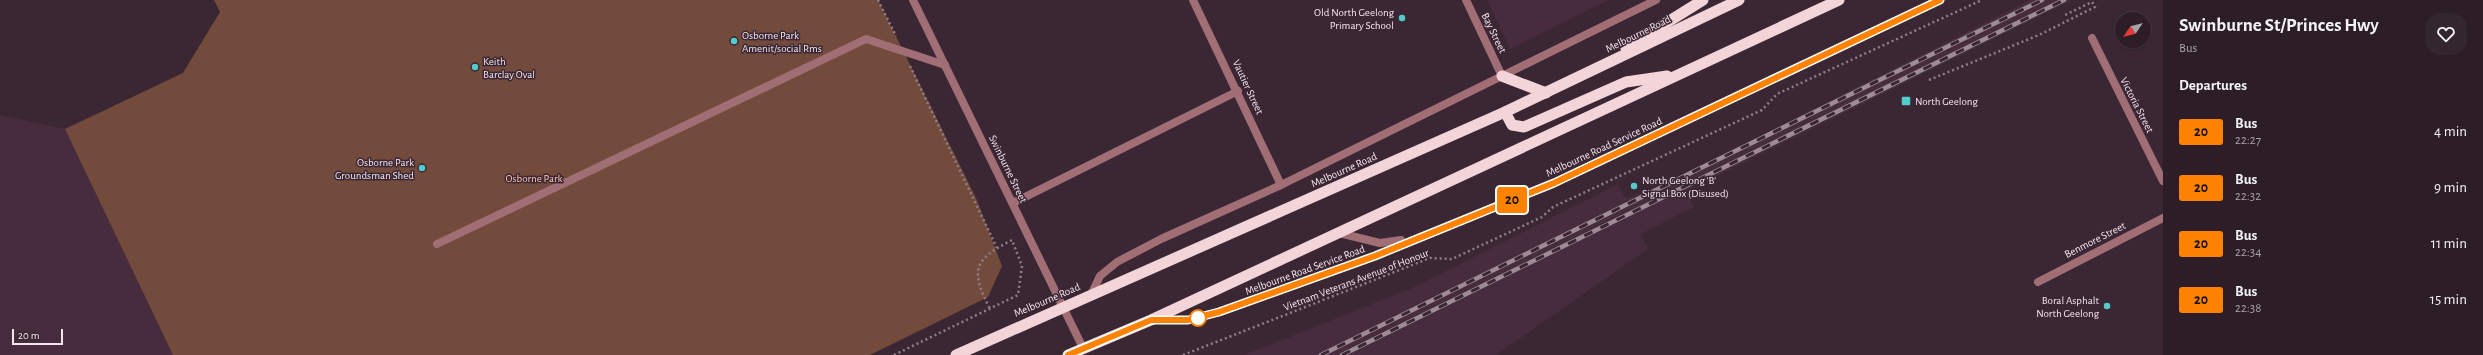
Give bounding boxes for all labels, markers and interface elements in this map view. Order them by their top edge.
place label: Old North Geelong Primary School [1314,7,1395,31]
street label: Bay Street [1480,11,1509,55]
north arrow [2115,12,2151,48]
map controls [2115,12,2151,48]
marker: Old North Geelong Primary School [1397,13,1407,23]
street label: Melbourne Road [1604,13,1672,54]
button: heart [2425,13,2467,55]
text: Swinburne St/Princes Hwy [2179,16,2379,35]
place label: Osborne Park Amenit/social Rms [742,30,822,54]
marker: Osborne Park Amenit/social Rms [729,36,739,46]
text: Bus [2179,42,2197,55]
place label: Keith Barclay Oval [483,56,535,80]
street label: Vautier Street [1231,58,1266,116]
marker: Keith Barclay Oval [470,62,480,72]
street label: Victoria Street [2118,75,2156,135]
text: Departures [2179,78,2247,93]
marker: North Geelong [1900,95,1912,107]
place label: North Geelong [1915,96,1978,107]
street label: Melbourne Road Service Road [1544,115,1664,179]
text: Bus [2235,116,2257,131]
text: 4 min [2434,124,2467,139]
text: 20 [2194,125,2208,139]
street label: Swinburne Street [987,133,1029,205]
text: 22:27 [2235,134,2261,147]
street label: Melbourne Road [1309,150,1379,189]
place label: Osborne Park Groundsman Shed [335,157,414,181]
marker: Osborne Park Groundsman Shed [417,163,427,173]
text: Bus [2235,172,2257,187]
park label: Osborne Park [505,173,563,184]
place label: North Geelong 'B' Signal Box (Disused) [1642,175,1729,199]
text: 9 min [2434,180,2467,195]
marker: North Geelong 'B' Signal Box (Disused) [1629,181,1639,191]
text: 20 [2194,181,2208,195]
line badge: 20 [1494,187,1530,213]
text: 22:32 [2235,190,2261,203]
text: 20 [1505,193,1519,207]
street label: Benmore Street [2063,220,2128,260]
text: Bus [2235,228,2257,243]
text: 11 min [2431,236,2467,251]
text: 20 [2194,237,2208,251]
street label: Melbourne Road Service Road [1244,243,1367,297]
text: 22:34 [2235,246,2261,259]
street label: Vietnam Veterans Avenue of Honour [1282,247,1431,313]
street label: Melbourne Road [1012,281,1082,319]
text: Bus [2235,284,2257,299]
text: 15 min [2430,292,2467,307]
text: 20 [2194,293,2208,307]
place label: Boral Asphalt North Geelong [2036,295,2100,319]
marker: Boral Asphalt North Geelong [2102,301,2112,311]
text: 22:38 [2235,302,2261,315]
unlabelled marker [1189,309,1207,327]
scale bar [12,327,63,346]
text: 20 m [18,330,39,341]

